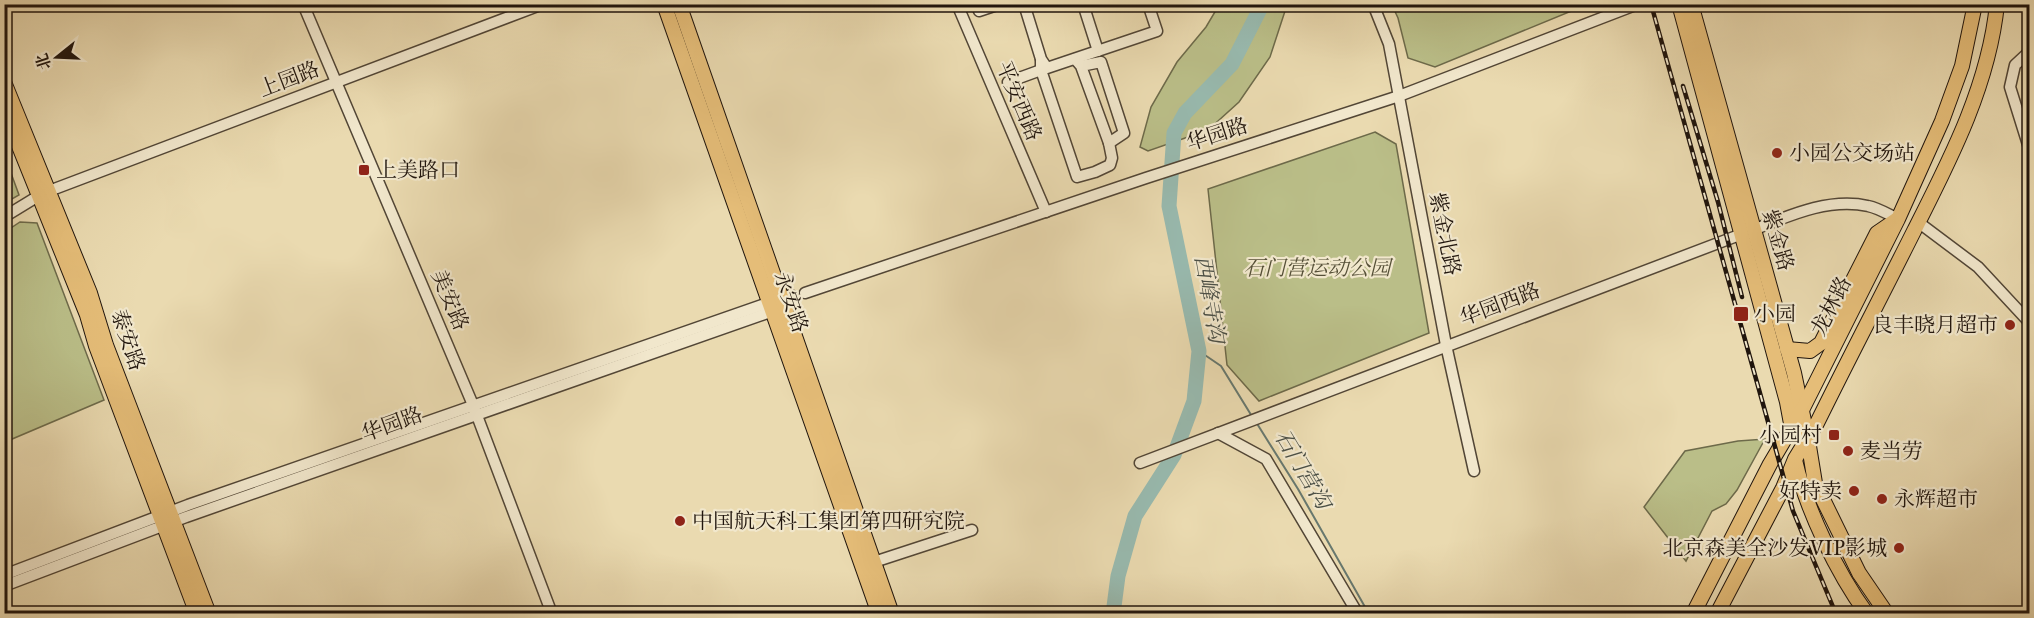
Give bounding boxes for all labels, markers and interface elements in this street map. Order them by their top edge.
north arrow [27,27,87,87]
text: 北 [32,51,55,72]
street label: 上园路 [255,56,323,102]
street label: 平安西路 [991,57,1047,145]
street label: 华园路 [1183,112,1251,156]
place label: 小园公交场站 [1789,140,1915,166]
marker: 小园公交场站 [1770,146,1784,160]
place label: 上美路口 [376,157,460,183]
marker: 上美路口 [357,163,371,177]
street label: 紫金北路 [1424,190,1466,278]
street label: 紫金路 [1757,206,1799,274]
water label: 西峰寺沟 [1189,253,1231,348]
park label: 石门营运动公园 [1244,255,1393,281]
street label: 美安路 [426,266,474,334]
street label: 永安路 [768,268,814,336]
street label: 龙林路 [1805,272,1857,340]
street label: 华园西路 [1456,277,1544,331]
place label: 小园 [1754,301,1796,327]
marker: 小园 [1732,305,1750,323]
street label: 泰安路 [105,306,151,374]
place label: 良丰晓月超市 [1872,312,1998,338]
marker: 良丰晓月超市 [2003,318,2017,332]
street label: 华园路 [358,401,426,447]
place label: 小园村 [1759,422,1822,448]
water label: 石门营沟 [1269,424,1339,516]
marker: 小园村 [1827,428,1841,442]
place label: 麦当劳 [1860,438,1923,464]
marker: 麦当劳 [1841,444,1855,458]
place label: 好特卖 [1779,478,1842,504]
marker: 好特卖 [1847,484,1861,498]
place label: 永辉超市 [1894,486,1978,512]
marker: 永辉超市 [1875,492,1889,506]
place label: 中国航天科工集团第四研究院 [692,508,965,534]
marker: 中国航天科工集团第四研究院 [673,514,687,528]
place label: 北京森美全沙发VIP影城 [1662,535,1887,561]
marker: 北京森美全沙发VIP影城 [1892,541,1906,555]

